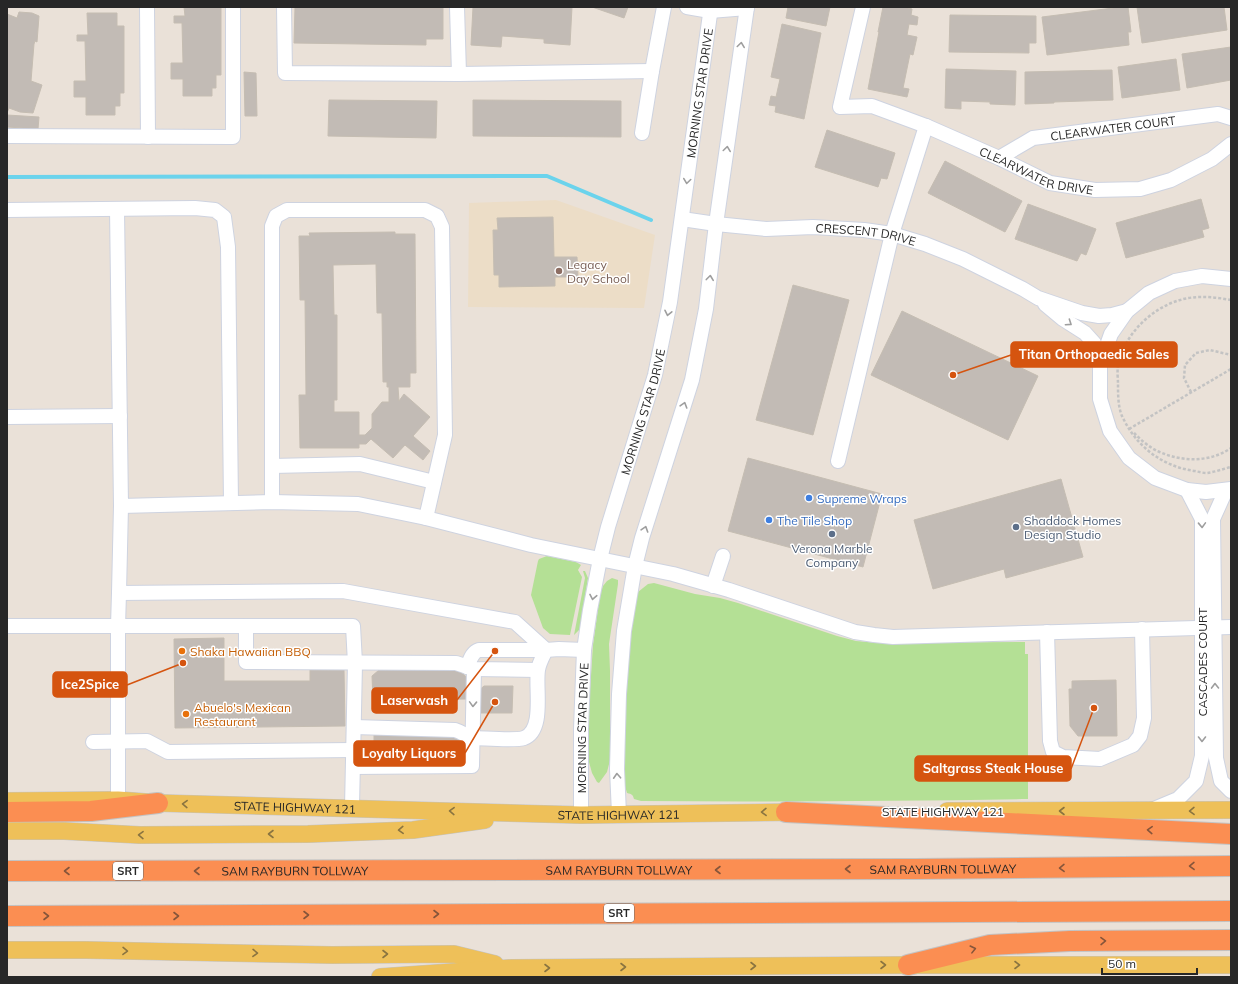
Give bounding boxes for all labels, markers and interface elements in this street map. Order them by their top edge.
street label: MORNING STAR DRIVE [683,27,715,159]
one-way arrow [737,42,746,48]
street label: CLEARWATER COURT [1049,112,1177,143]
street label: CLEARWATER DRIVE [977,143,1094,197]
one-way arrow [722,146,731,152]
one-way arrow [683,178,692,184]
street label: CRESCENT DRIVE [815,220,918,248]
place label: Legacy Day School [567,257,630,286]
marker: Legacy Day School [554,266,564,276]
one-way arrow [705,274,714,281]
one-way arrow [665,309,673,316]
one-way arrow [1064,318,1071,325]
callout: Titan Orthopaedic Sales [1011,342,1177,367]
text: Titan Orthopaedic Sales [1019,346,1169,362]
street label: MORNING STAR DRIVE [617,347,668,476]
one-way arrow [679,401,688,408]
place label: Supreme Wraps [817,491,907,506]
marker: Supreme Wraps [804,493,814,503]
place label: The Tile Shop [777,513,852,528]
place label: Shaddock Homes Design Studio [1024,513,1121,542]
marker: The Tile Shop [764,515,774,525]
marker: Shaddock Homes Design Studio [1011,522,1021,532]
one-way arrow [1198,522,1206,528]
one-way arrow [640,526,649,533]
marker: Verona Marble Company [827,529,837,539]
place label: Verona Marble Company [791,541,873,570]
one-way arrow [589,594,597,600]
street label: CASCADES COURT [1195,607,1210,716]
place label: Shaka Hawaiian BBQ [190,644,311,659]
marker: Shaka Hawaiian BBQ [177,646,187,656]
street label: MORNING STAR DRIVE [573,662,591,793]
callout: Ice2Spice [53,672,127,697]
text: Ice2Spice [61,676,119,692]
one-way arrow [1211,683,1220,689]
callout: Laserwash [372,688,457,713]
text: Laserwash [380,692,448,708]
place label: Abuelo's Mexican Restaurant [194,700,291,729]
one-way arrow [469,701,477,707]
marker: Abuelo's Mexican Restaurant [181,709,191,719]
one-way arrow [1198,736,1206,742]
callout: Loyalty Liquors [354,741,465,766]
text: Loyalty Liquors [362,745,456,762]
callout: Saltgrass Steak House [915,756,1071,781]
text: Saltgrass Steak House [923,760,1063,776]
one-way arrow [613,773,621,779]
street label: STATE HIGHWAY 121 [234,798,356,816]
one-way arrow [182,800,188,808]
street label: STATE HIGHWAY 121 [882,804,1004,819]
street label: STATE HIGHWAY 121 [557,806,680,823]
one-way arrow [449,807,455,815]
one-way arrow [1059,807,1065,815]
one-way arrow [1189,807,1195,815]
one-way arrow [761,808,767,816]
one-way arrow [398,826,404,835]
one-way arrow [1147,826,1153,835]
one-way arrow [138,830,144,839]
one-way arrow [268,830,274,838]
street label: SAM RAYBURN TOLLWAY [870,861,1017,877]
road number: SRT [113,862,143,880]
street label: SAM RAYBURN TOLLWAY [546,862,693,877]
one-way arrow [1189,862,1195,870]
street label: SAM RAYBURN TOLLWAY [222,863,369,878]
one-way arrow [1059,864,1065,872]
one-way arrow [845,865,851,873]
one-way arrow [715,866,721,874]
one-way arrow [64,867,70,875]
one-way arrow [194,867,200,875]
road number: SRT [604,904,634,922]
one-way arrow [433,910,439,918]
one-way arrow [303,911,309,919]
one-way arrow [43,912,49,920]
one-way arrow [173,912,179,920]
one-way arrow [1100,937,1106,945]
one-way arrow [969,945,976,954]
one-way arrow [122,947,128,955]
one-way arrow [252,949,258,958]
one-way arrow [382,950,388,959]
scale bar [1102,950,1197,976]
text: 50 m [1108,956,1136,971]
one-way arrow [880,961,886,969]
one-way arrow [1014,961,1020,969]
one-way arrow [750,962,756,970]
one-way arrow [620,963,626,971]
one-way arrow [544,964,550,972]

